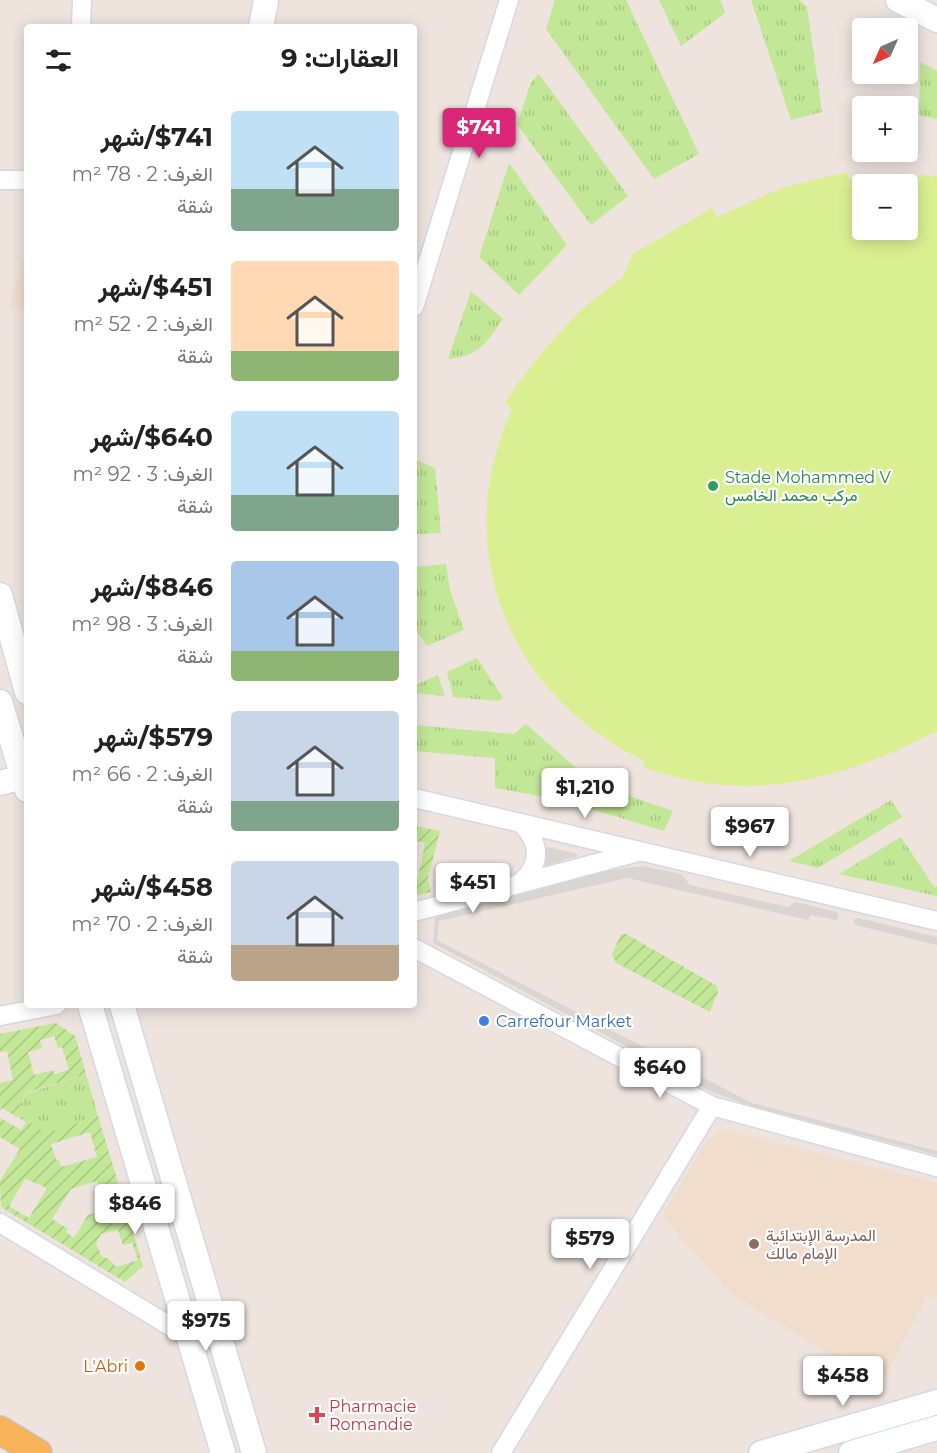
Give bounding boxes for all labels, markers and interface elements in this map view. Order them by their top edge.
north arrow [852,18,918,84]
map controls [852,18,918,240]
text: العقارات: 9 [281,42,399,74]
icon: filters [42,44,75,77]
button: + [852,96,918,162]
pin: $741 [443,108,515,159]
text: $741 [457,115,501,139]
text: $741/شهر [101,121,213,153]
icon: home [279,135,351,207]
text: الغرف: 2 · 78 m² [72,162,213,186]
button: − [852,174,918,240]
text: شقة [177,194,213,218]
text: $451/شهر [98,271,213,303]
icon: home [279,285,351,357]
text: الغرف: 2 · 52 m² [73,312,213,336]
text: شقة [177,344,213,368]
text: $640/شهر [90,421,213,453]
icon: home [279,435,351,507]
text: الغرف: 3 · 92 m² [73,462,213,486]
place label: Stade Mohammed V مركب محمد الخامس [725,468,891,506]
marker: Stade Mohammed V مركب محمد الخامس [706,479,720,493]
text: شقة [177,494,213,518]
text: $846/شهر [91,571,213,603]
icon: home [279,585,351,657]
text: الغرف: 3 · 98 m² [71,612,213,636]
text: شقة [177,644,213,668]
text: $579/شهر [94,721,213,753]
icon: home [279,735,351,807]
text: الغرف: 2 · 66 m² [72,762,213,786]
pin: $1,210 [536,768,634,819]
text: $1,210 [555,775,615,799]
text: شقة [177,794,213,818]
pin: $967 [714,807,786,858]
text: $967 [725,814,775,838]
pin: $451 [437,863,509,914]
text: $451 [450,870,496,894]
text: $458/شهر [91,871,213,903]
icon: home [279,885,351,957]
text: الغرف: 2 · 70 m² [71,912,213,936]
text: شقة [177,944,213,968]
place label: Carrefour Market [496,1012,632,1031]
marker: Carrefour Market [477,1014,491,1028]
pin: $640 [624,1048,696,1099]
text: $640 [634,1055,686,1079]
pin: $846 [99,1184,171,1235]
text: $846 [109,1191,161,1215]
pin: $579 [554,1219,626,1270]
text: $579 [565,1226,615,1250]
place label: المدرسة الإبتدائية الإمام مالك [766,1226,876,1264]
marker: المدرسة الإبتدائية الإمام مالك [747,1237,761,1251]
pin: $975 [170,1301,242,1352]
text: $975 [181,1308,231,1332]
pin: $458 [807,1356,879,1407]
place label: L'Abri [83,1357,128,1376]
marker: L'Abri [133,1359,147,1373]
text: $458 [817,1363,869,1387]
place label: Pharmacie Romandie [329,1397,416,1434]
marker: Pharmacie Romandie [310,1408,324,1422]

